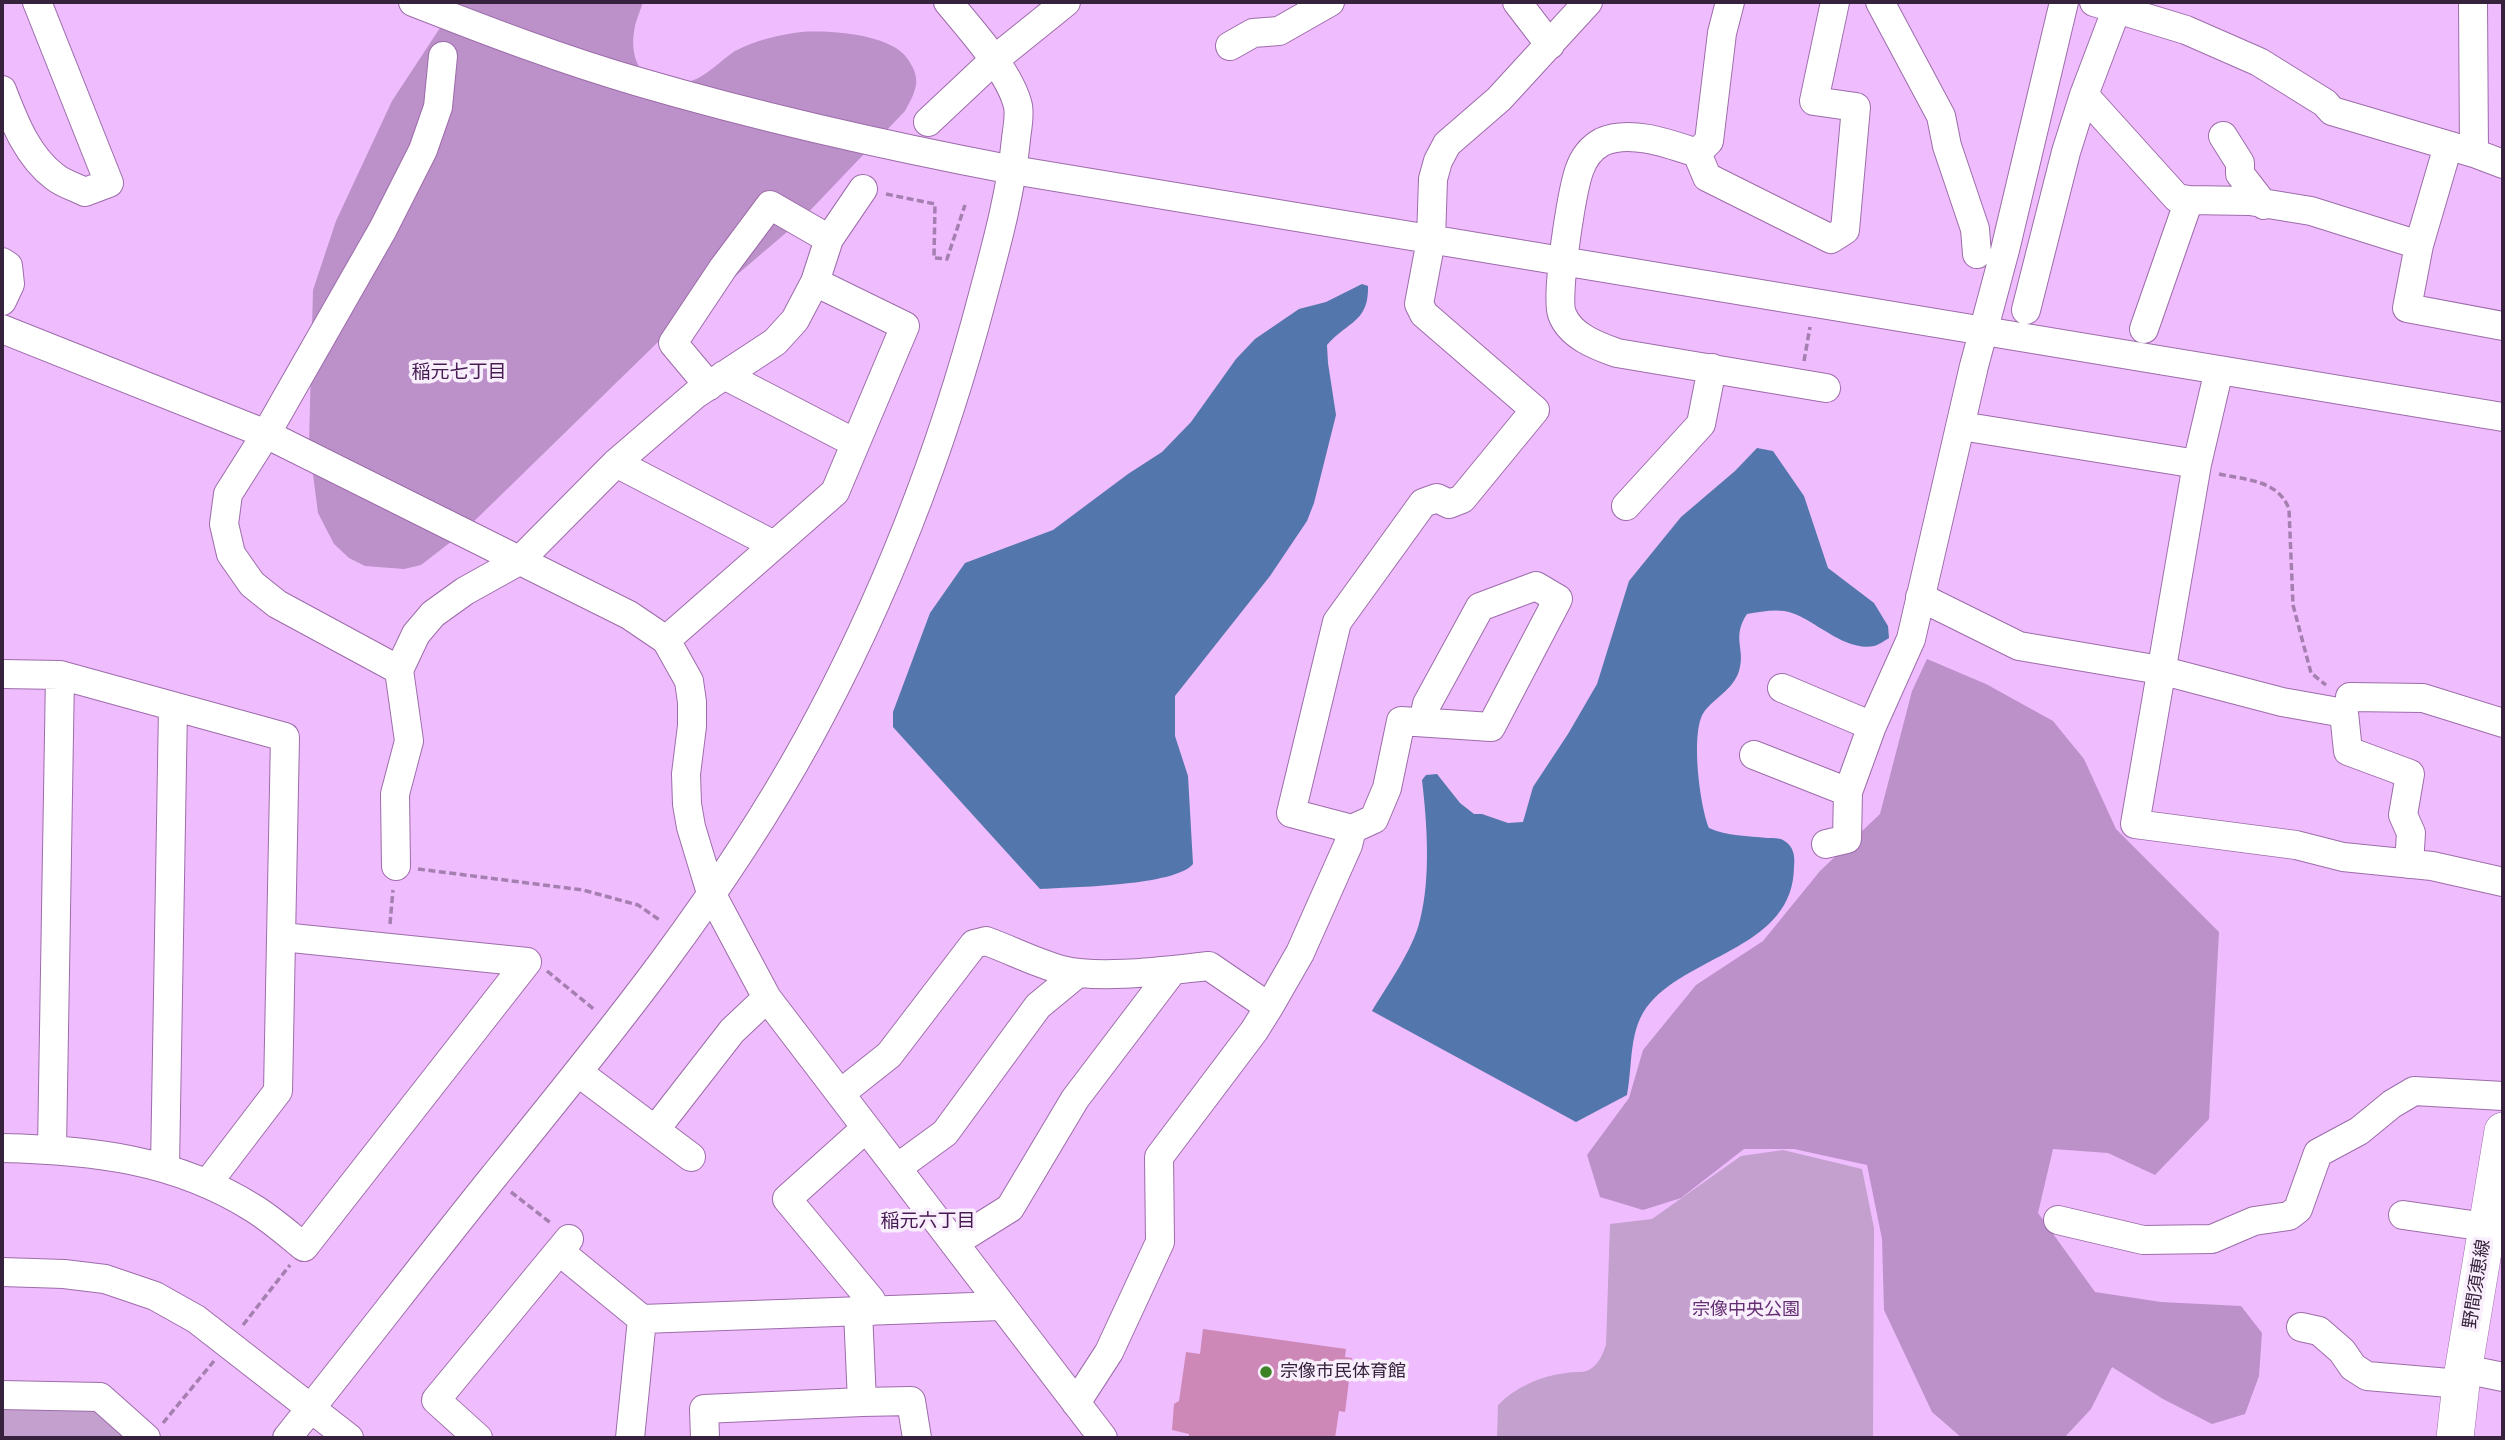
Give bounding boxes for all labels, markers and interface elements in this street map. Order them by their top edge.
district label: 稲元七丁目 [412,361,506,383]
district label: 稲元六丁目 [881,1210,975,1232]
street label: 野間須恵線 [2459,1238,2495,1330]
park label: 宗像中央公園 [1692,1299,1800,1321]
place label: 宗像市民体育館 [1280,1361,1406,1383]
marker: 宗像市民体育館 [1258,1364,1274,1380]

